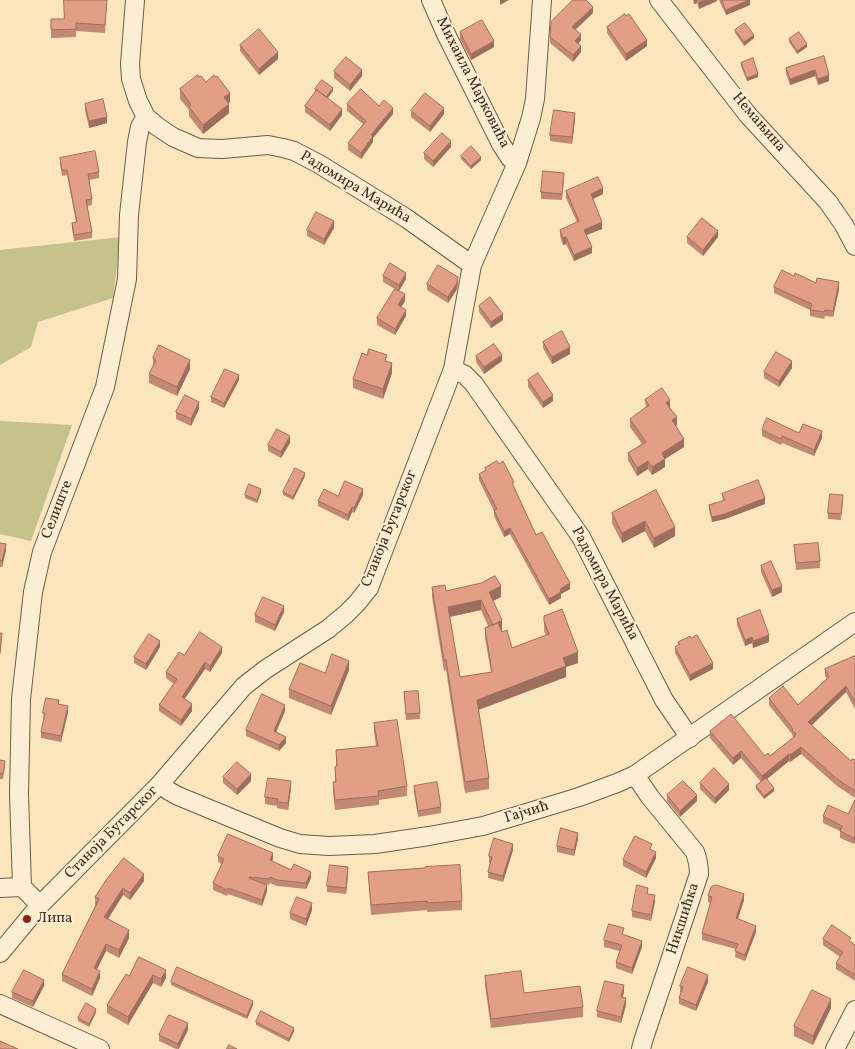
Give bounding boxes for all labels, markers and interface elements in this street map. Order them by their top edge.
street label: Михаила Марковића [431,14,513,152]
street label: Немањина [727,90,789,156]
street label: Радомира Марића [296,148,414,228]
street label: Станоја Бугарског [358,468,422,590]
street label: Селиште [39,478,77,542]
street label: Радомира Марића [566,524,642,644]
street label: Станоја Бугарског [62,783,162,883]
street label: Гајчић [503,798,551,828]
street label: Никшићка [664,881,704,957]
place label: Липа [37,910,72,928]
marker: Липа [21,913,33,925]

